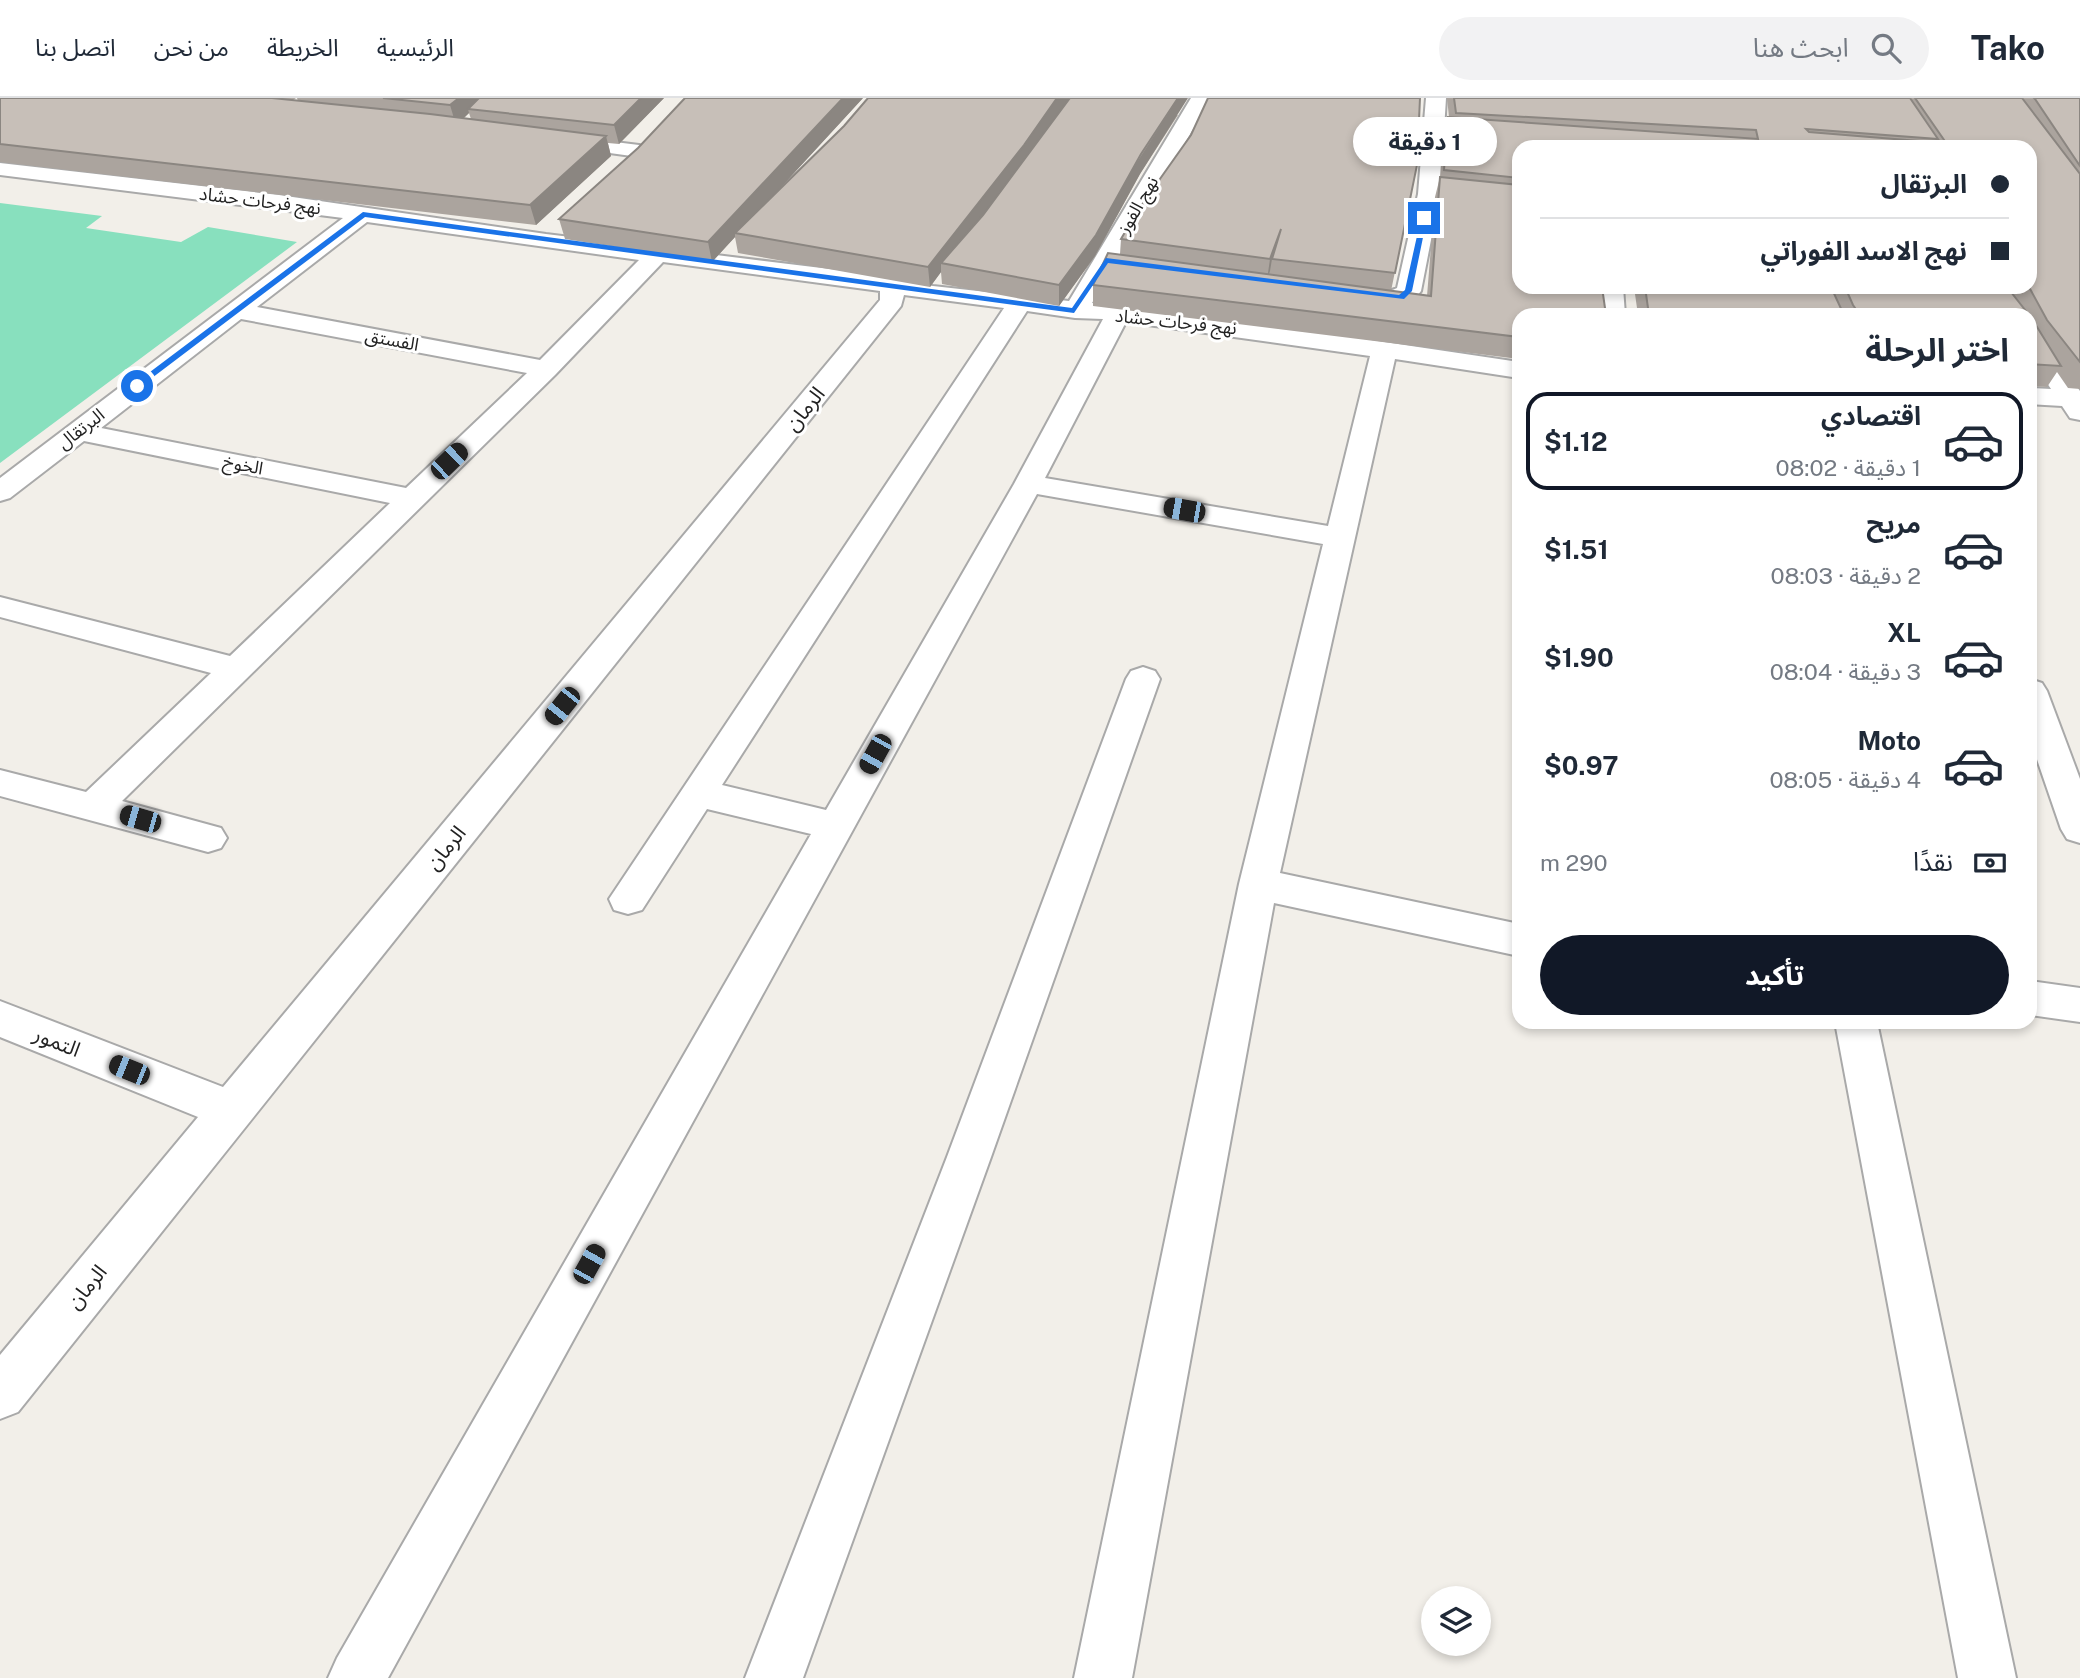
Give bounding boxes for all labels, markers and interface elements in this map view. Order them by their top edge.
search box [1439,17,1929,80]
icon: search [1867,29,1905,67]
text: Tako [1971,29,2045,67]
text: ابحث هنا [1753,32,1849,63]
text: اتصل بنا [35,33,116,61]
text: من نحن [154,33,229,61]
text: الخريطة [267,33,339,61]
text: الرئيسية [377,33,454,61]
callout: 1 دقيقة [1352,116,1496,166]
text: 1 دقيقة [1389,128,1461,155]
text: البرتقال [1881,168,1967,199]
street label: نهج الفوز [1112,172,1165,240]
street label: نهج فرحات حشاد [198,183,322,221]
route end [1408,202,1440,234]
text: نهج الاسد الفوراتي [1760,235,1967,266]
street label: نهج فرحات حشاد [1114,305,1238,341]
street label: الفستق [363,324,421,356]
text: اختر الرحلة [1865,331,2009,368]
route start [121,370,153,402]
street label: الرمان [779,382,830,436]
text: اقتصادي [1821,400,1921,431]
street label: البرتقال [53,404,109,454]
icon: car [1942,410,2005,473]
text: $1.12 [1544,426,1607,457]
car [427,439,472,483]
street label: الخوخ [221,450,265,482]
text: 1 دقيقة · 08:02 [1776,454,1921,481]
car [1162,496,1207,524]
text: مريح [1866,508,1921,539]
icon: car [1942,518,2005,581]
text: $1.51 [1544,534,1609,565]
text: 2 دقيقة · 08:03 [1771,562,1921,589]
text: XL [1887,617,1921,648]
icon: car [1942,626,2005,689]
text: $1.90 [1544,642,1614,673]
text: 3 دقيقة · 08:04 [1770,658,1921,685]
car [541,683,584,729]
text: Moto [1858,725,1921,756]
car [856,731,895,777]
icon: car [1942,734,2005,797]
text: $0.97 [1544,750,1618,781]
text: 4 دقيقة · 08:05 [1769,766,1921,793]
car [117,803,164,835]
street label: الرمان [420,821,471,875]
icon: cash [1971,844,2009,882]
text: نقدًا [1913,846,1953,877]
text: 290 m [1540,849,1608,876]
button: تأكيد [1540,935,2009,1015]
street label: التمور [29,1021,84,1062]
car [106,1052,153,1088]
car [570,1241,609,1287]
street label: الرمان [61,1260,112,1314]
map controls [1421,1586,1491,1656]
button: layers [1421,1586,1491,1656]

